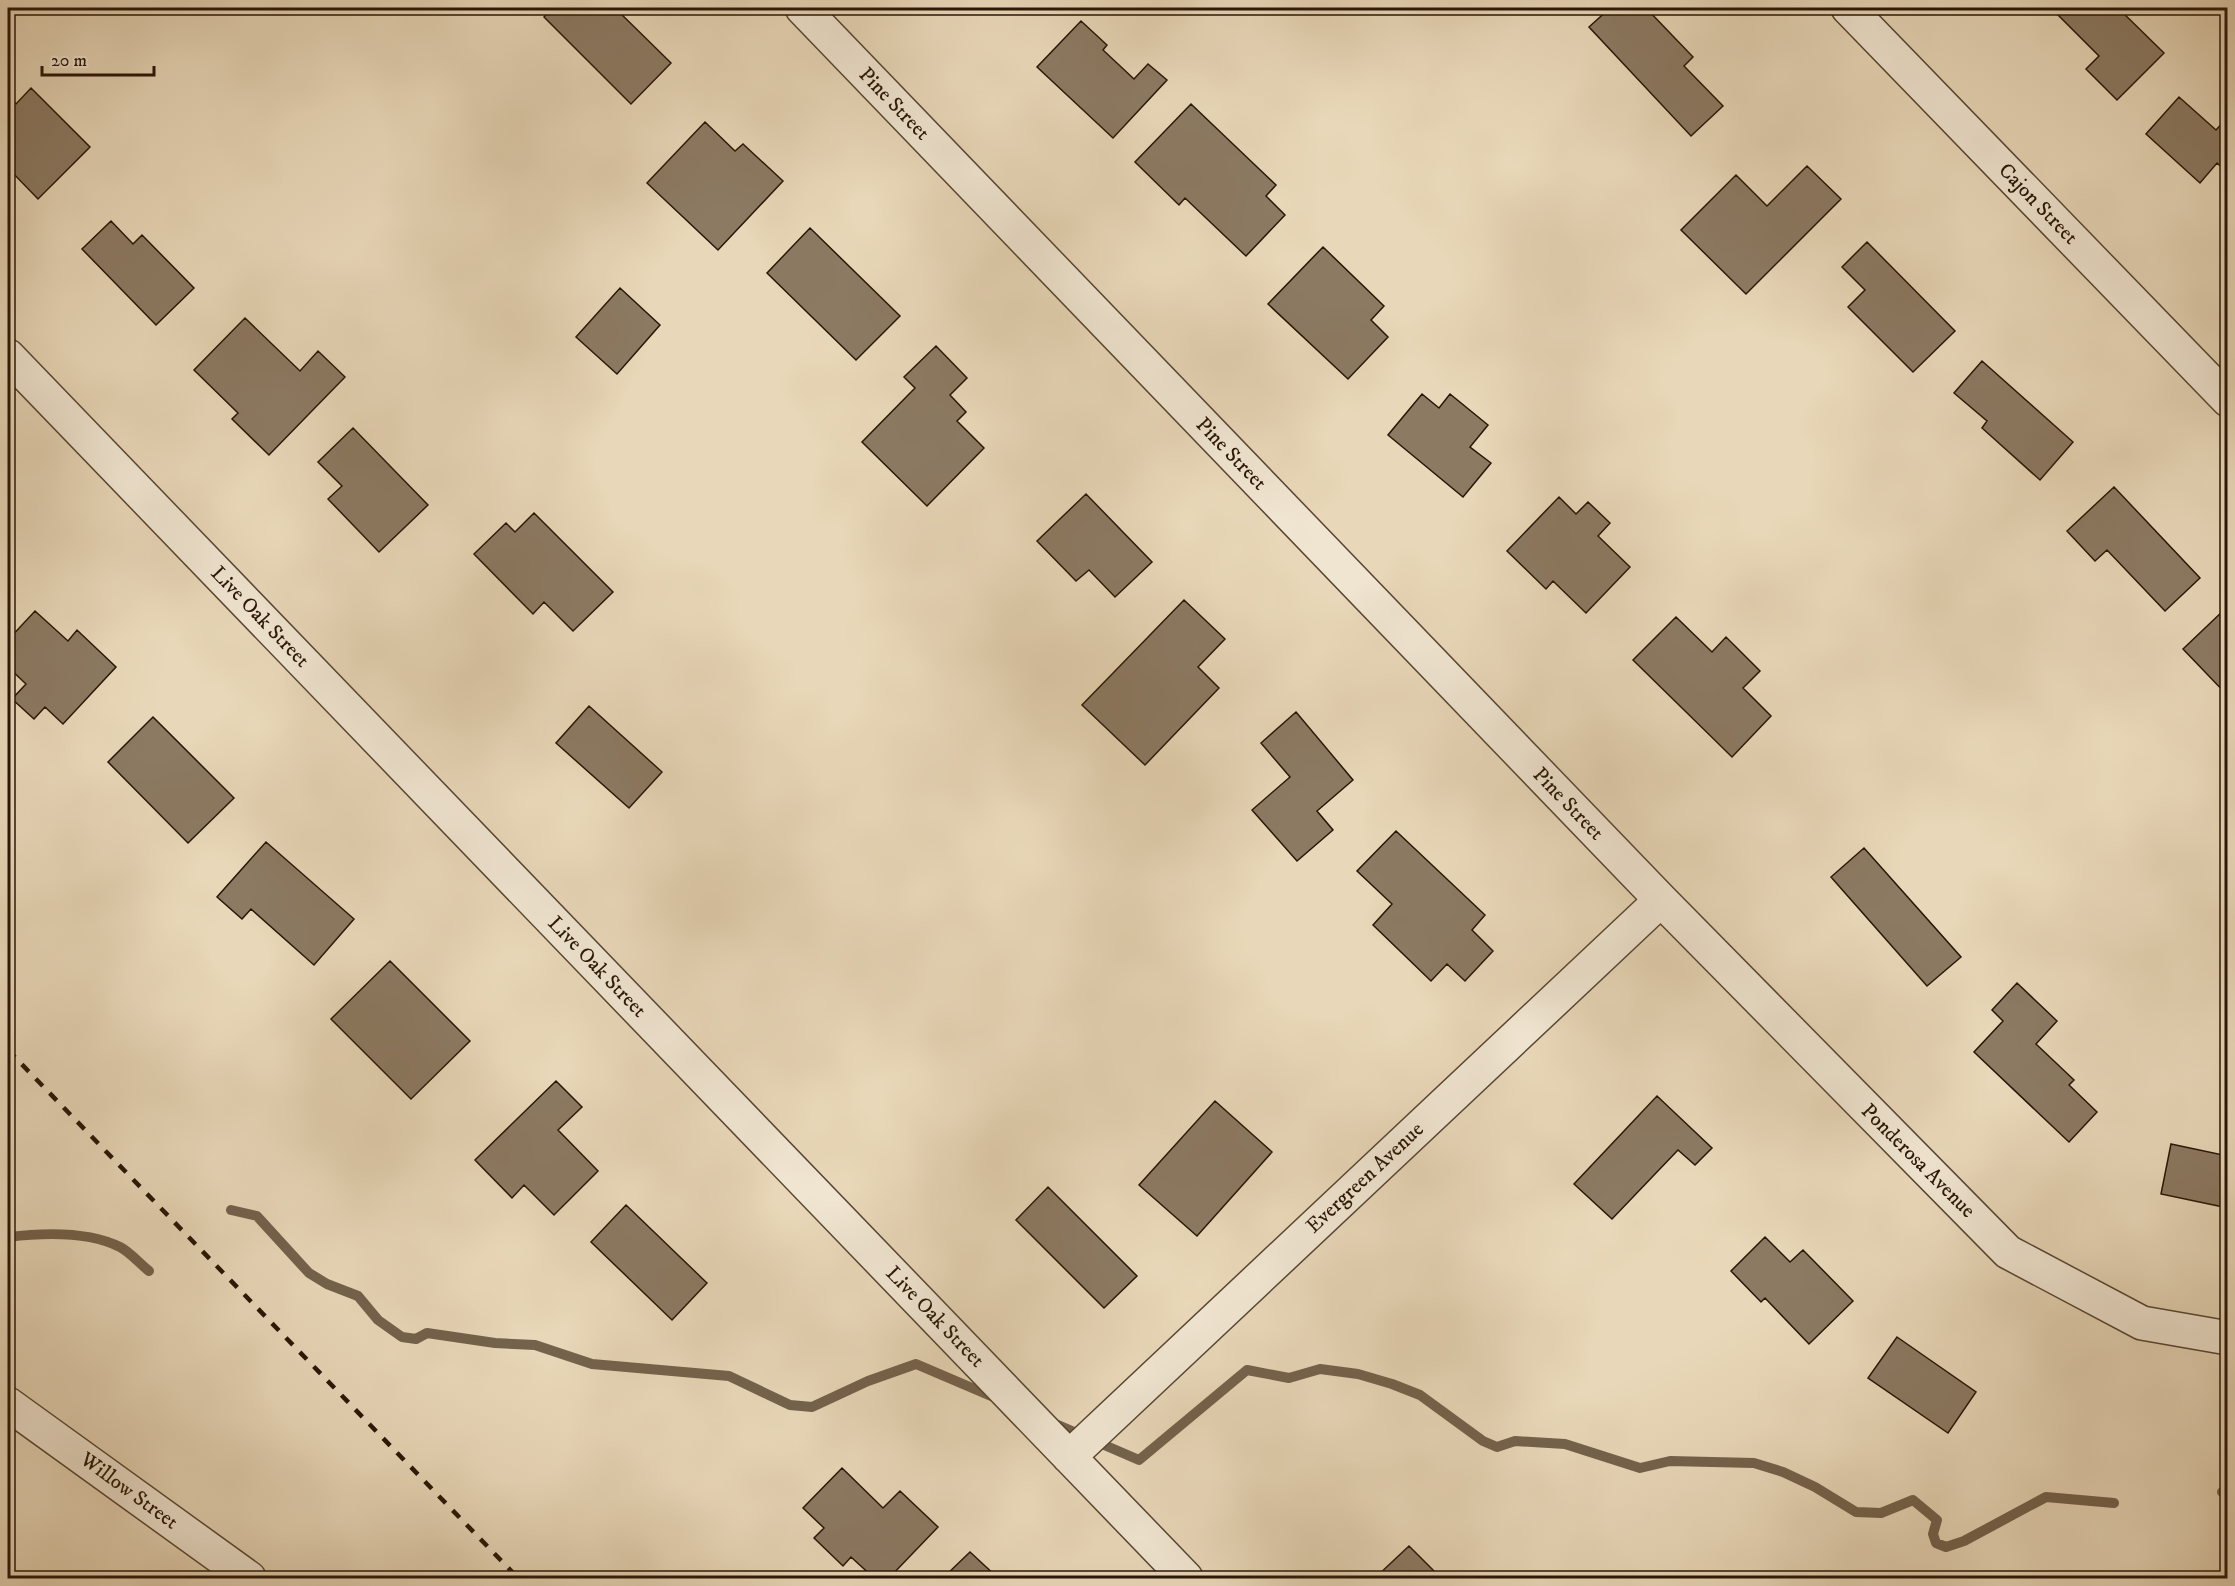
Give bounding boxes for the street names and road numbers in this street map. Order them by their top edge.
street label: Pine Street [853,62,935,146]
street label: Cajon Street [1993,158,2083,250]
street label: Pine Street [1190,412,1272,496]
street label: Live Oak Street [205,561,315,673]
street label: Pine Street [1527,762,1609,846]
street label: Live Oak Street [542,911,652,1023]
street label: Ponderosa Avenue [1855,1098,1981,1224]
street label: Evergreen Avenue [1301,1117,1430,1239]
street label: Live Oak Street [880,1261,990,1373]
street label: Willow Street [74,1446,183,1535]

